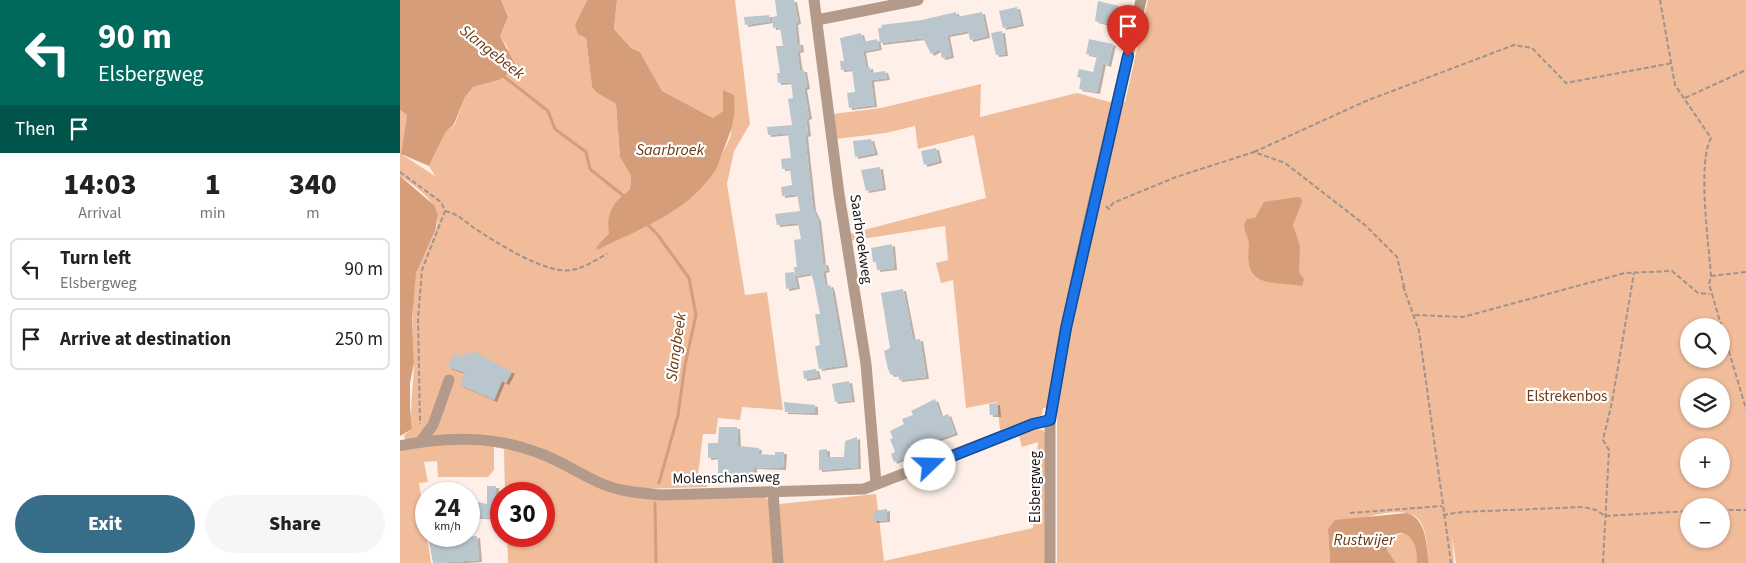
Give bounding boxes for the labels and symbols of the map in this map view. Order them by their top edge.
pin [1107,5,1149,56]
water label: Slangebeek [455,20,529,85]
water label: Saarbroek [636,139,704,161]
street label: Saarbroekweg [844,193,878,286]
water label: Slangbeek [660,311,692,383]
park label: Elstrekenbos [1527,386,1607,407]
position arrow [903,438,955,490]
street label: Elsbergweg [1025,451,1046,523]
street label: Molenschansweg [672,467,780,489]
speed limit sign: 30 [490,482,555,547]
water label: Rustwijer [1334,529,1396,551]

